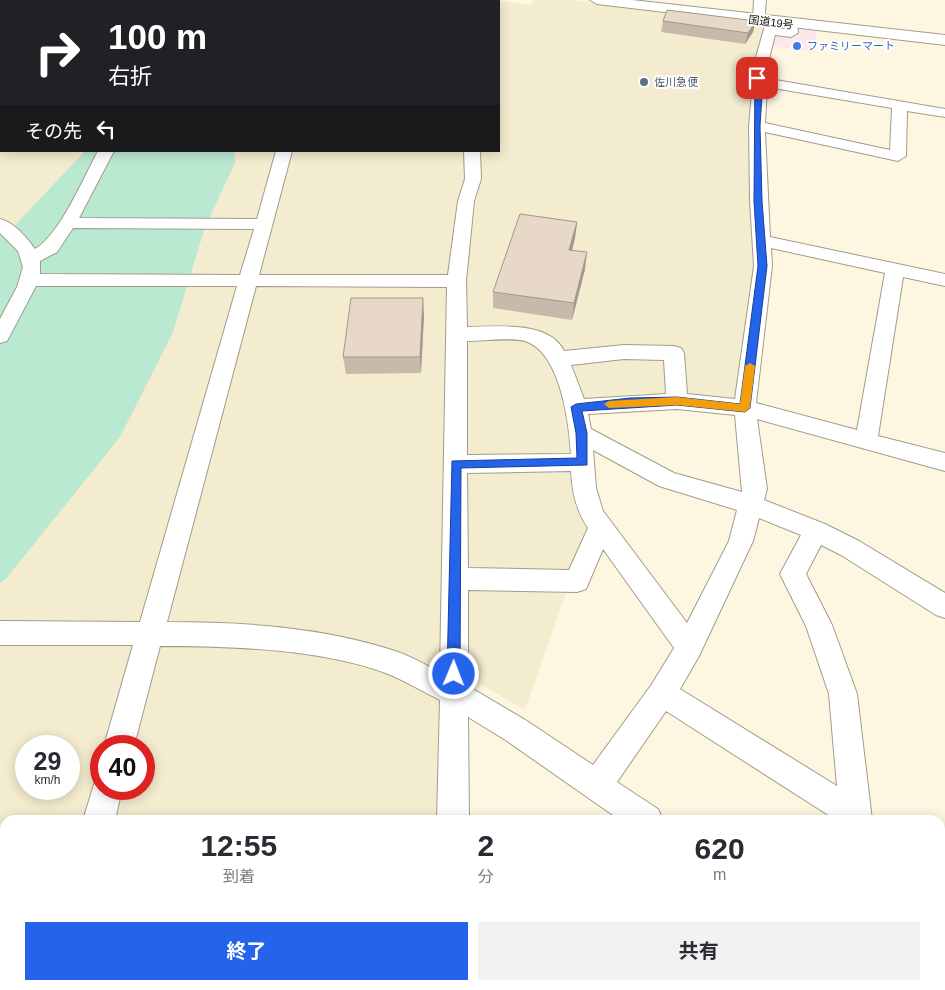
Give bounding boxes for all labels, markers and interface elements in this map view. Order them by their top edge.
street label: 国道19号 [748,13,794,31]
text: 100 m [108,17,207,56]
icon: right [25,20,90,85]
marker: ファミリーマート [791,40,803,52]
place label: ファミリーマート [807,40,895,52]
pin [736,57,778,99]
text: 右折 [108,64,152,89]
icon: arrive [743,64,771,92]
marker: 佐川急便 [638,76,650,88]
place label: 佐川急便 [654,76,699,88]
icon: left [92,115,120,143]
text: その先 [25,121,82,142]
position arrow [427,647,479,699]
speed limit sign: 40 [90,735,155,800]
text: 29 [34,747,61,775]
text: km/h [34,773,61,787]
text: 12:55 [200,829,277,862]
text: 2 [477,829,494,862]
text: 620 [695,832,745,865]
text: m [713,866,726,883]
text: 到着 [223,868,255,885]
text: 分 [478,868,494,885]
button: 終了 [25,922,468,980]
button: 共有 [478,922,920,980]

